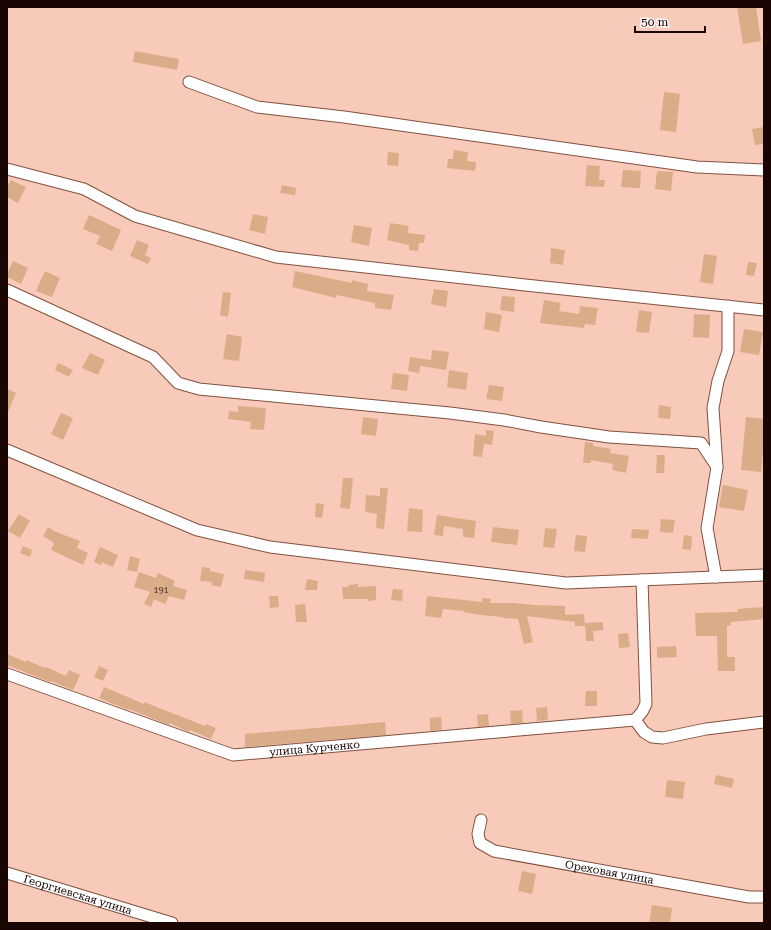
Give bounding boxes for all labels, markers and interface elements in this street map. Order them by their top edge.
scale bar [635,8,705,34]
text: 50 m [641,15,668,29]
house number: 191 [153,585,169,595]
street label: улица Курченко [269,738,361,759]
street label: Ореховая улица [564,858,655,887]
street label: Георгиевская улица [22,872,133,917]

